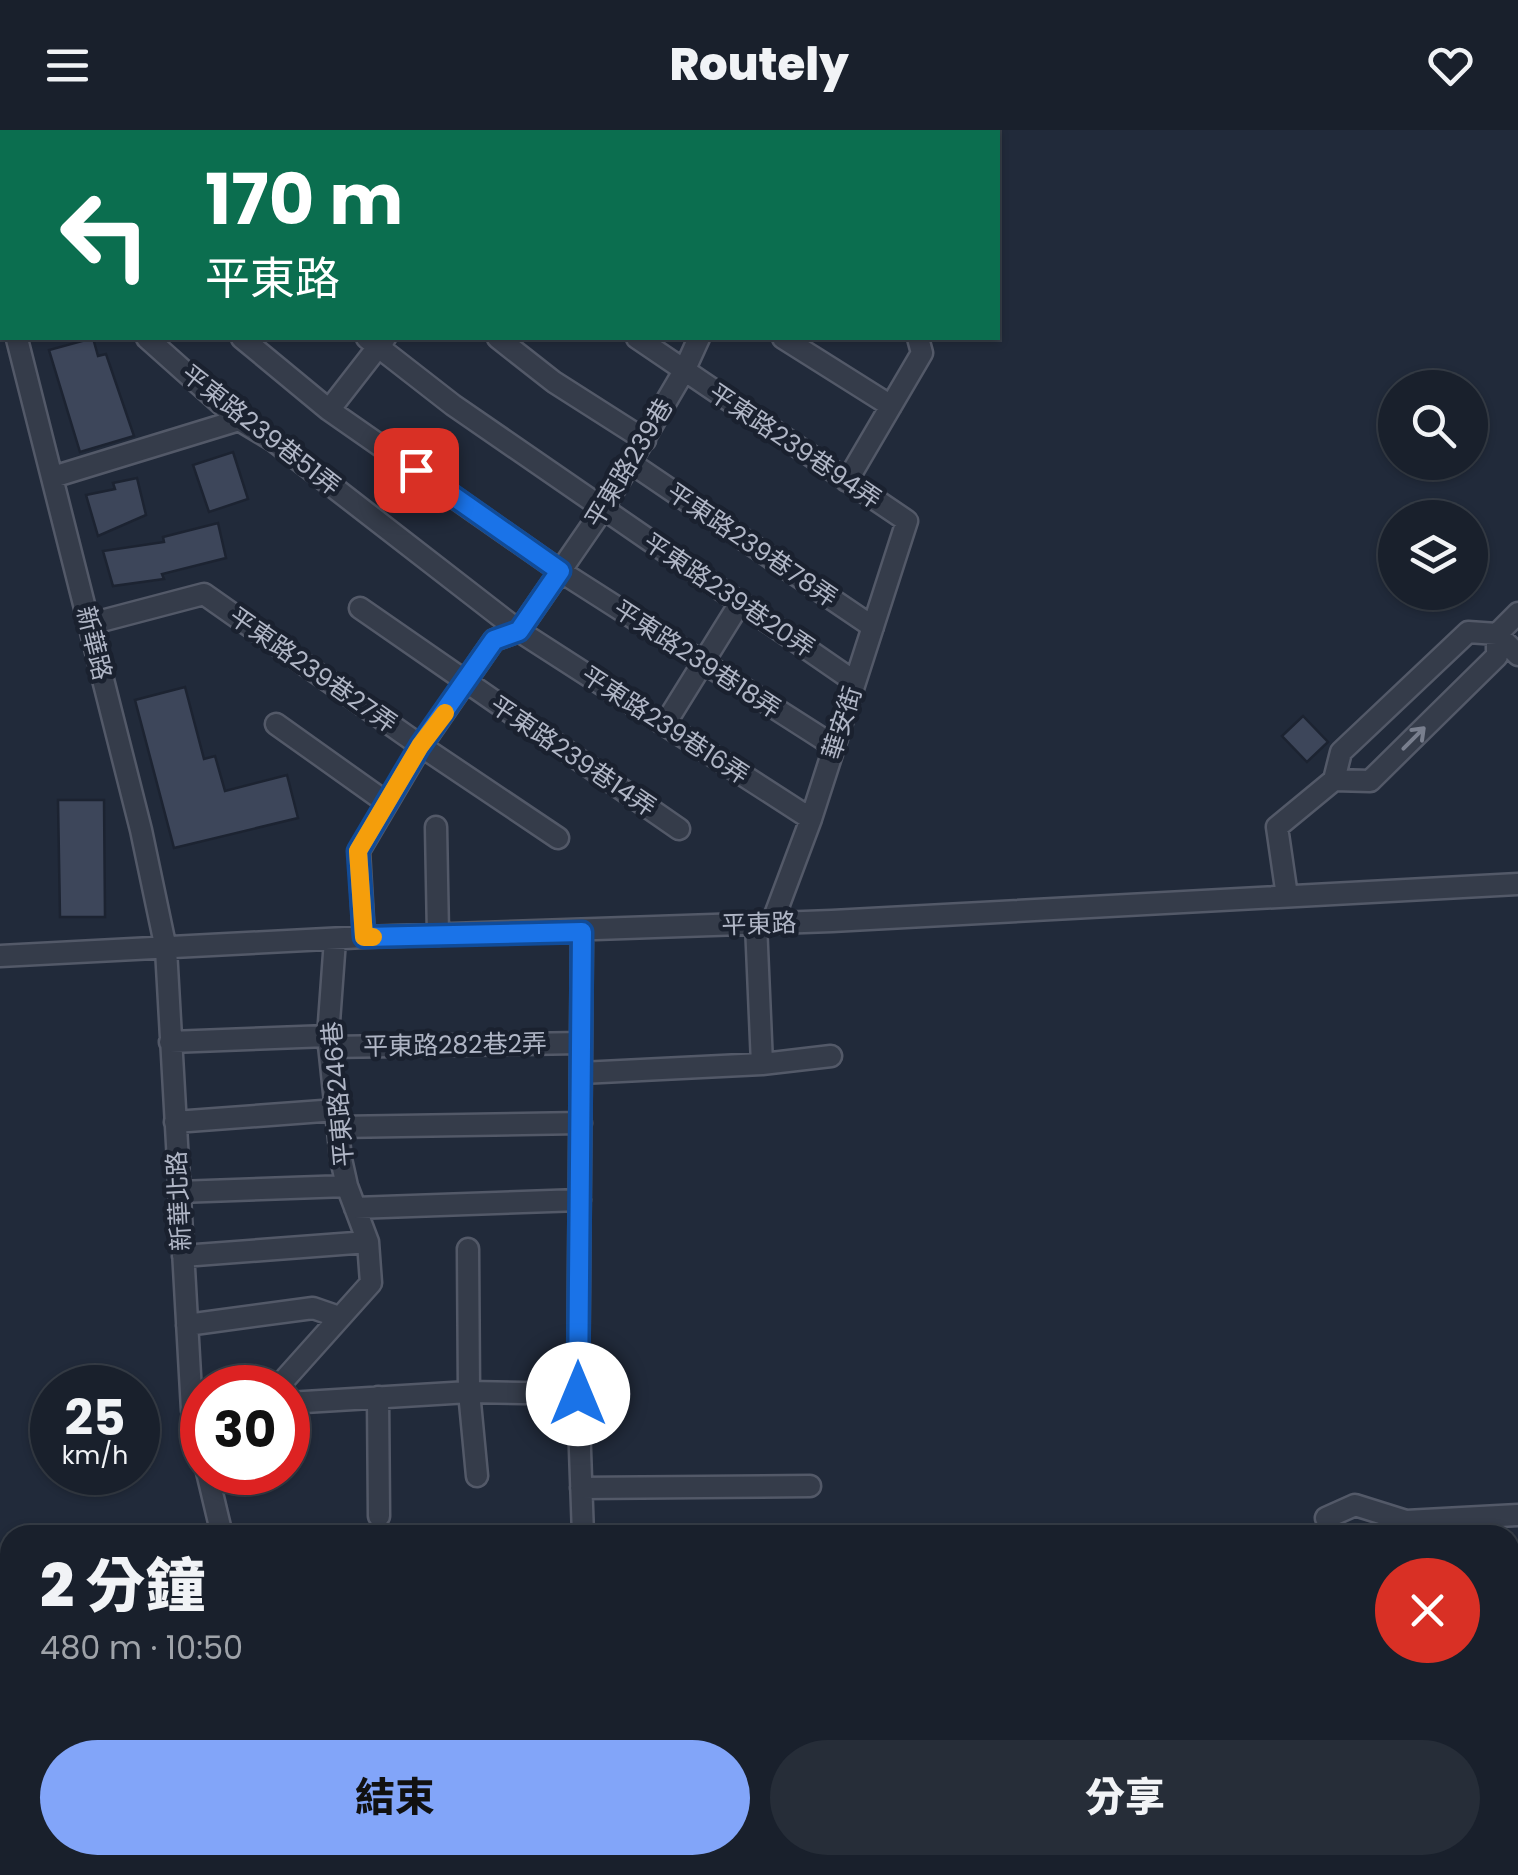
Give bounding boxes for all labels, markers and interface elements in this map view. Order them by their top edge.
text: Routely [669,33,849,96]
icon: menu [40,38,95,93]
icon: heart [1423,38,1478,93]
text: 170 m [205,150,403,249]
icon: left [40,170,170,300]
text: 平東路 [205,247,340,310]
street label: 平東路239巷51弄 [174,357,348,503]
map controls [1378,370,1488,610]
button: search [1378,370,1488,480]
street label: 平東路239巷94弄 [702,375,888,517]
street label: 平東路239巷 [577,392,681,534]
pin [374,428,459,513]
icon: arrive [389,443,444,498]
street label: 平東路239巷78弄 [660,475,844,615]
button: layers [1378,500,1488,610]
street label: 平東路239巷20弄 [636,525,822,665]
street label: 平東路239巷18弄 [606,592,788,726]
street label: 平東路239巷27弄 [222,599,404,741]
street label: 新華路 [68,602,120,684]
street label: 平東路239巷16弄 [574,658,756,792]
street label: 華安街 [814,682,870,764]
street label: 平東路239巷14弄 [483,687,663,825]
one-way arrow [1401,726,1426,751]
street label: 平東路 [721,905,797,943]
street label: 平東路246巷 [314,1020,362,1168]
street label: 平東路282巷2弄 [363,1026,547,1064]
street label: 新華北路 [159,1150,199,1252]
position arrow [526,1342,630,1446]
speed limit sign: 30 [180,1365,310,1495]
text: 25 [64,1382,126,1453]
text: km/h [62,1438,128,1473]
text: 2 分鐘 [40,1544,206,1628]
button: close [1375,1558,1480,1663]
text: 480 m · 10:50 [40,1625,243,1670]
button: 結束 [40,1740,750,1855]
button: 分享 [770,1740,1480,1855]

